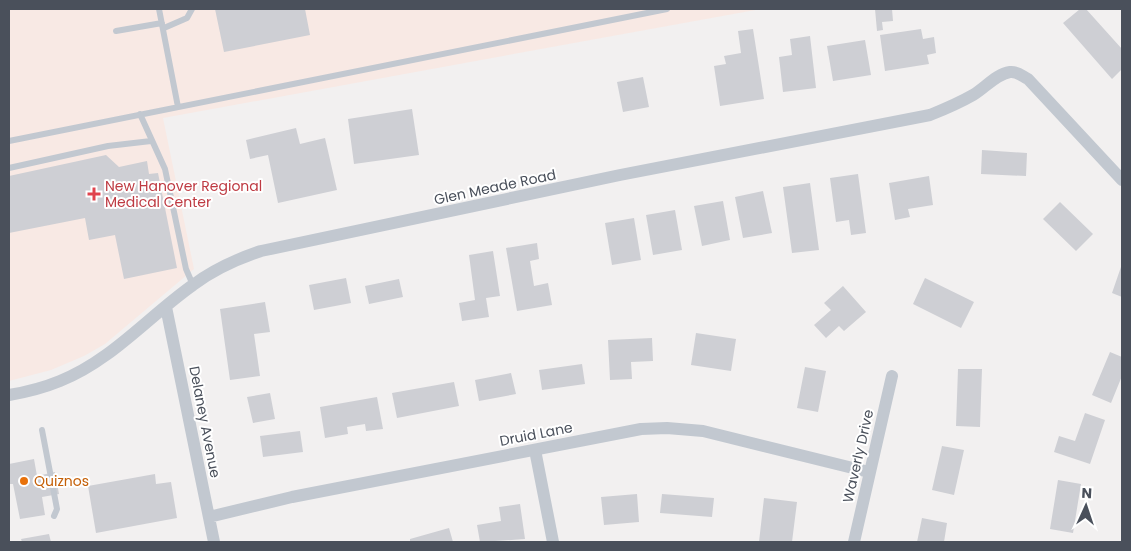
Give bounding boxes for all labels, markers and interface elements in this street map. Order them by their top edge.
street label: Glen Meade Road [432,164,558,210]
place label: New Hanover Regional Medical Center [105,176,262,212]
marker: New Hanover Regional Medical Center [87,187,101,201]
street label: Delaney Avenue [184,364,226,480]
street label: Waverly Drive [838,407,879,505]
street label: Druid Lane [498,417,574,451]
place label: Quiznos [34,471,89,491]
marker: Quiznos [18,475,30,487]
north arrow [1061,481,1111,531]
text: N [1081,483,1092,503]

